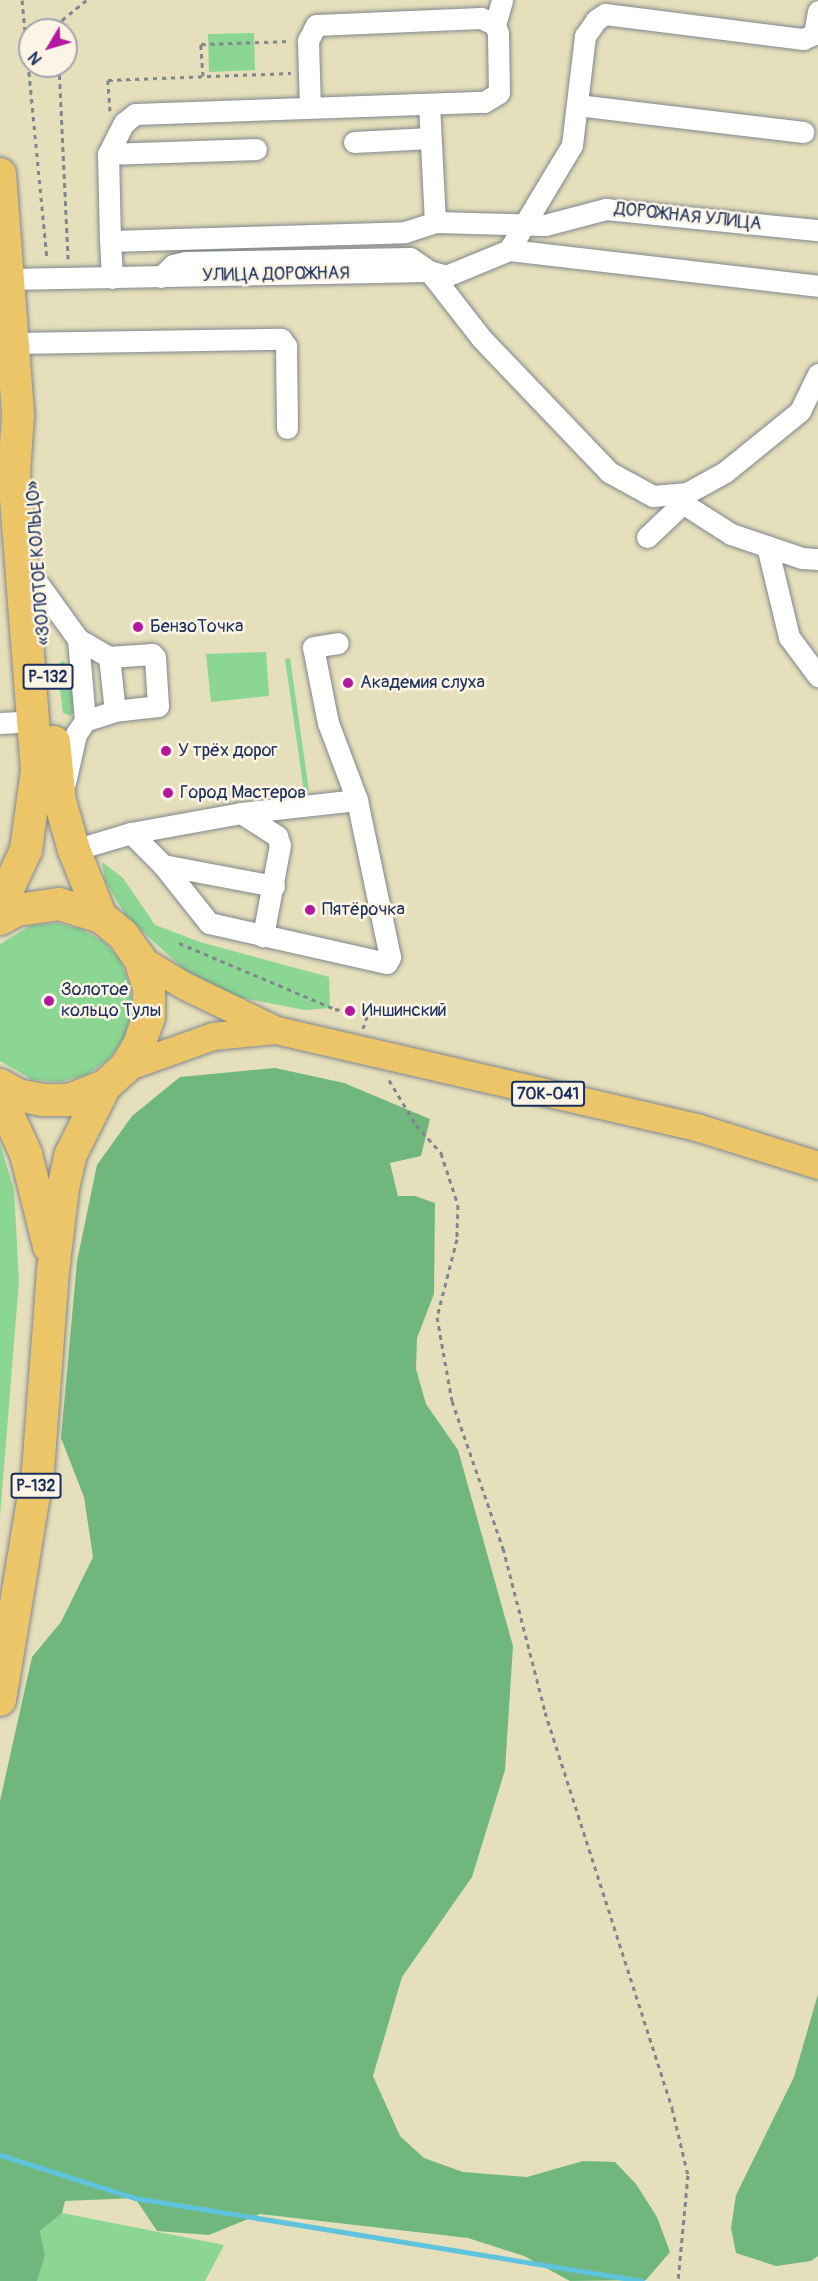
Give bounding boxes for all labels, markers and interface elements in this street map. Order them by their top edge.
north arrow [18,18,78,78]
text: N [24,47,47,68]
street label: ДОРОЖНАЯ УЛИЦА [613,199,763,235]
street label: УЛИЦА ДОРОЖНАЯ [202,263,350,287]
street label: «ЗОЛОТОЕ КОЛЬЦО» [22,480,56,646]
place label: БензоТочка [150,616,243,638]
marker: БензоТочка [131,620,145,634]
road number: Р-132 [22,664,74,690]
place label: Академия слуха [360,672,485,694]
marker: Академия слуха [341,676,355,690]
place label: У трёх дорог [178,740,278,762]
marker: У трёх дорог [159,744,173,758]
place label: Город Мастеров [180,782,306,804]
marker: Город Мастеров [161,786,175,800]
place label: Пятёрочка [322,899,405,921]
marker: Пятёрочка [303,903,317,917]
place label: Золотое кольцо Тулы [61,980,161,1022]
marker: Золотое кольцо Тулы [42,994,56,1008]
place label: Иншинский [362,1000,447,1022]
marker: Иншинский [343,1004,357,1018]
road number: 70К-041 [510,1081,586,1107]
road number: Р-132 [10,1473,62,1499]

